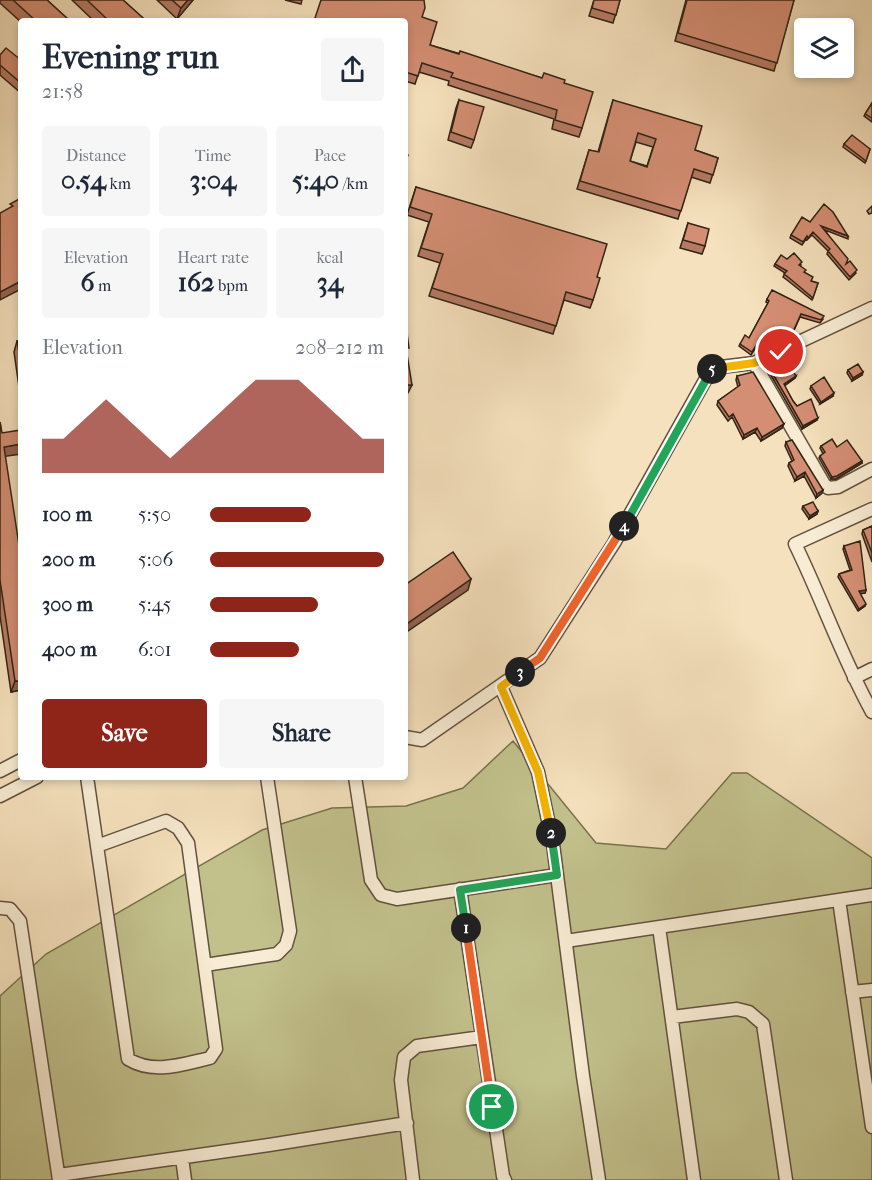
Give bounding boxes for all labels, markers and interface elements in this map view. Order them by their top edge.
map controls [794,18,854,78]
button: layers [794,18,854,78]
text: Evening run [42,38,219,77]
button: share [321,38,384,101]
text: 21:58 [42,80,83,103]
text: Distance [66,146,126,165]
text: Time [195,146,231,165]
text: Pace [314,146,346,165]
text: 0.54 [61,165,106,196]
text: 3:04 [190,165,236,196]
text: 5:40 [292,165,339,196]
text: km [106,174,131,193]
text: /km [339,174,368,193]
text: Elevation [64,248,128,267]
text: Heart rate [177,248,249,267]
text: kcal [317,248,343,267]
text: 6 [81,267,95,298]
text: 162 [178,267,214,298]
text: 34 [317,267,343,298]
text: m [95,276,111,295]
text: bpm [214,276,248,295]
pin [755,326,806,377]
icon: check [764,335,797,368]
text: Elevation [42,336,123,359]
text: 208–212 m [295,336,384,359]
pin: 5 [697,354,727,384]
text: 5 [709,359,715,378]
text: 100 m [42,503,92,526]
text: 5:50 [138,503,171,526]
pin: 4 [609,511,639,541]
text: 4 [619,516,629,535]
text: 200 m [42,548,95,571]
text: 5:06 [138,548,173,571]
text: 300 m [42,593,93,616]
text: 5:45 [138,593,171,616]
text: 400 m [42,638,97,661]
text: 6:01 [138,638,172,661]
pin: 3 [505,657,535,687]
text: 3 [517,662,523,681]
button: Save [42,699,207,768]
button: Share [219,699,384,768]
pin: 2 [536,818,566,848]
text: 2 [547,823,555,842]
pin: 1 [451,913,481,943]
text: 1 [463,918,469,937]
pin [466,1081,517,1132]
icon: arrive [475,1090,508,1123]

